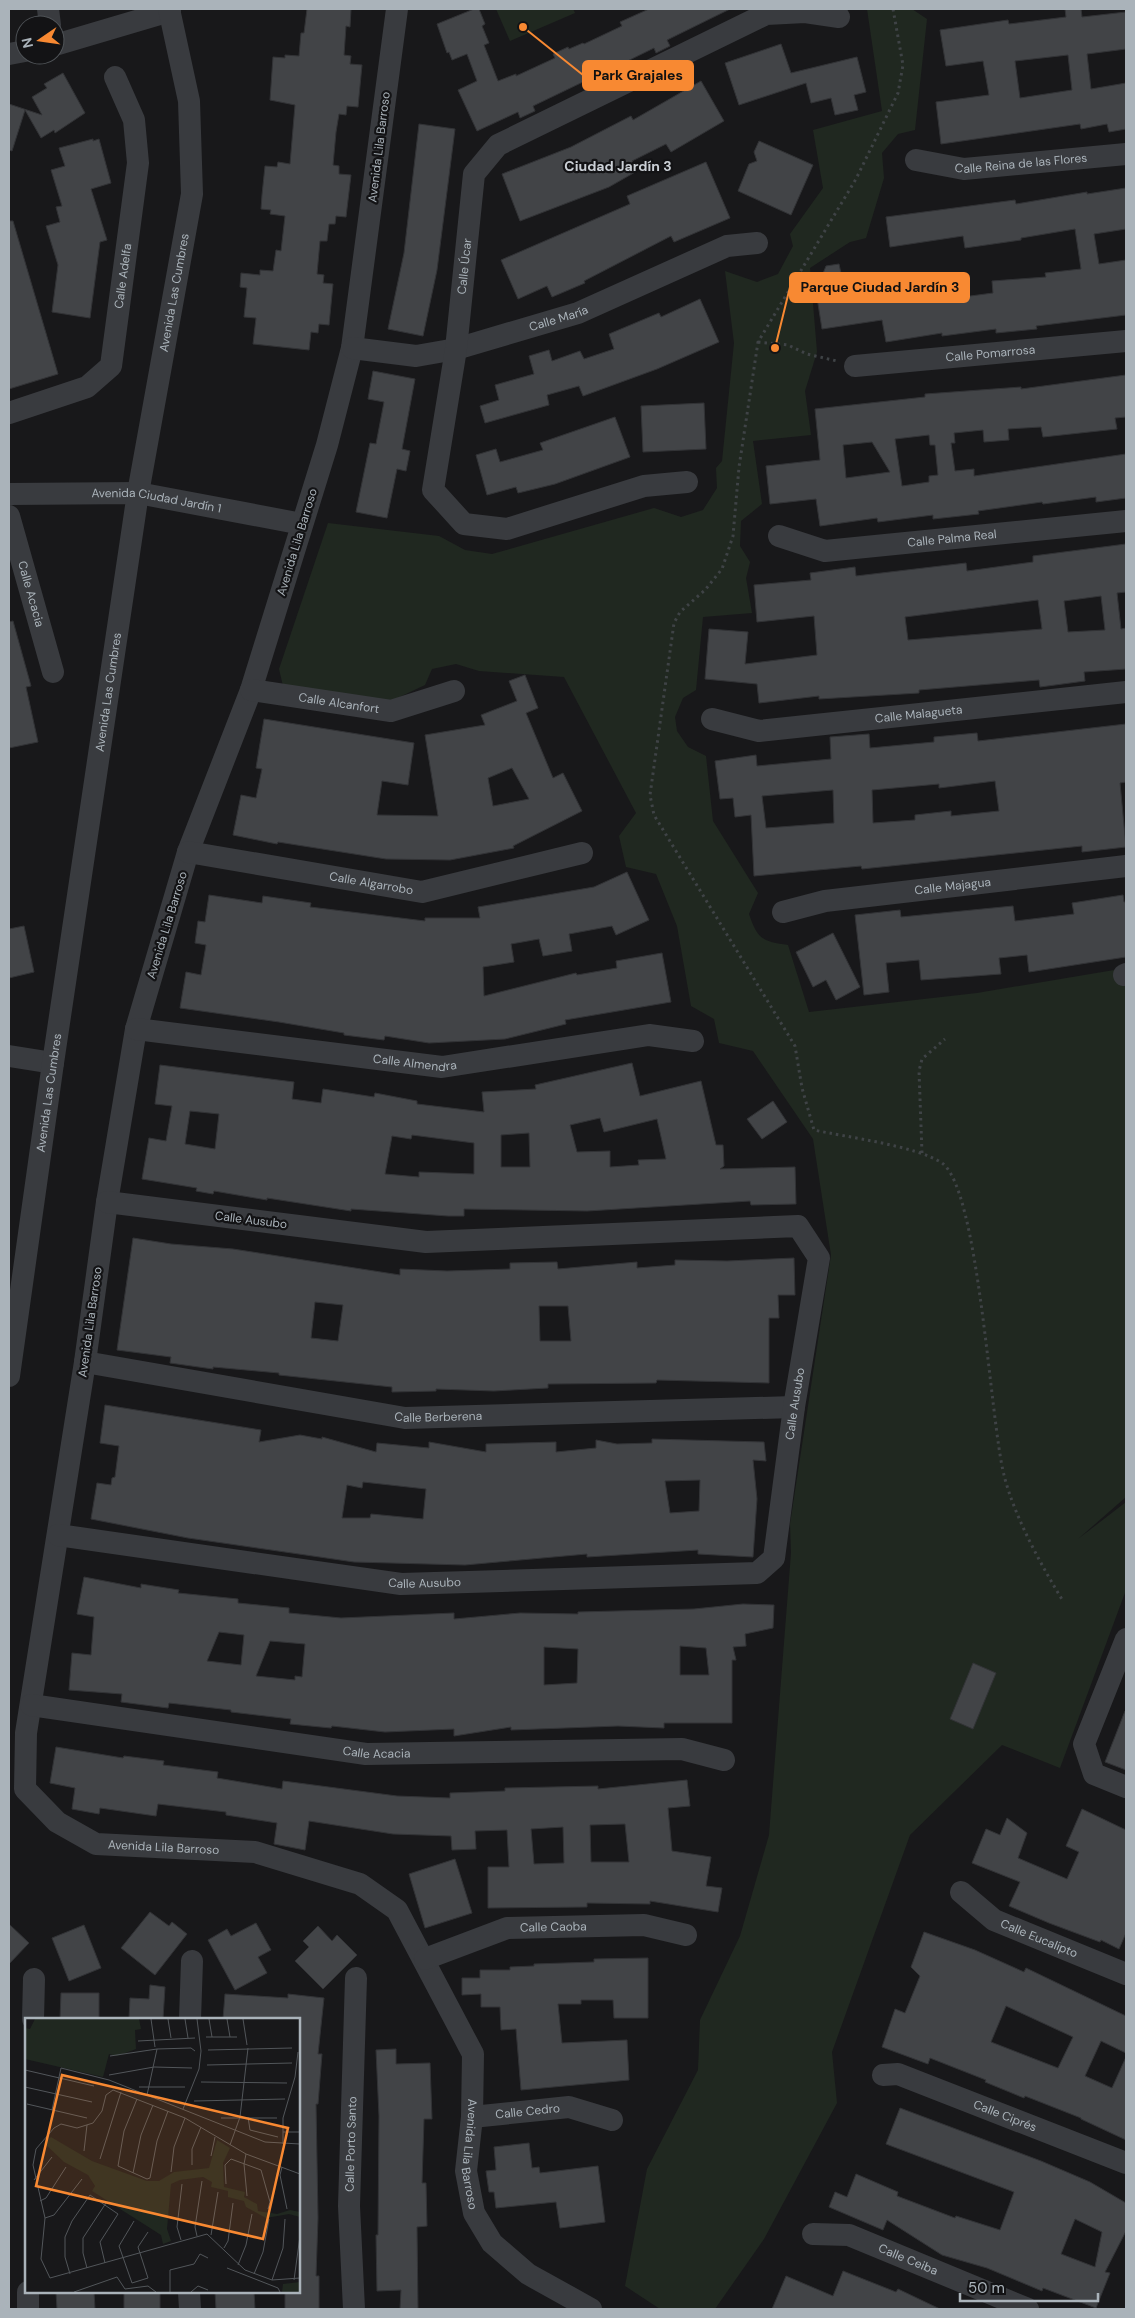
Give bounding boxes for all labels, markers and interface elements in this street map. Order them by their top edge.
north arrow [15,15,65,65]
text: N [17,36,37,50]
callout: Park Grajales [583,61,693,90]
text: Park Grajales [593,66,683,84]
street label: Avenida Lila Barroso [364,91,394,203]
street label: Calle Reina de las Flores [953,150,1088,177]
district label: Ciudad Jardín 3 [564,157,672,175]
street label: Avenida Las Cumbres [156,232,193,353]
street label: Calle Úcar [454,237,475,295]
street label: Calle Adelfa [111,242,135,309]
callout: Parque Ciudad Jardín 3 [790,273,969,302]
text: Parque Ciudad Jardín 3 [801,278,959,296]
street label: Calle María [527,302,591,335]
street label: Calle Pomarrosa [945,341,1036,366]
street label: Avenida Ciudad Jardín 1 [91,485,223,517]
street label: Avenida Lila Barroso [273,486,321,598]
street label: Calle Palma Real [907,526,997,551]
street label: Calle Acacia [14,559,48,629]
street label: Avenida Las Cumbres [92,632,125,753]
street label: Calle Alcanfort [297,689,381,717]
street label: Calle Malagueta [874,701,963,727]
street label: Calle Algarrobo [328,868,415,898]
street label: Avenida Lila Barroso [143,869,191,981]
street label: Calle Majagua [914,874,992,899]
street label: Avenida Las Cumbres [33,1032,65,1153]
street label: Calle Almendra [372,1051,458,1075]
street label: Calle Ausubo [214,1208,288,1232]
street label: Avenida Lila Barroso [74,1266,106,1378]
street label: Calle Ausubo [782,1366,808,1441]
street label: Calle Berberena [393,1408,482,1426]
street label: Calle Ausubo [387,1574,461,1592]
street label: Calle Acacia [342,1743,411,1762]
street label: Avenida Lila Barroso [107,1837,220,1858]
street label: Calle Eucalipto [998,1915,1080,1961]
street label: Calle Caoba [520,1918,587,1936]
inset map [25,2018,300,2293]
street label: Calle Porto Santo [341,2096,360,2192]
street label: Calle Ciprés [971,2096,1039,2135]
street label: Avenida Lila Barroso [457,2099,481,2211]
street label: Calle Cedro [495,2100,561,2123]
street label: Calle Ceiba [876,2240,940,2279]
scale bar [960,2270,1098,2302]
text: 50 m [968,2278,1005,2298]

